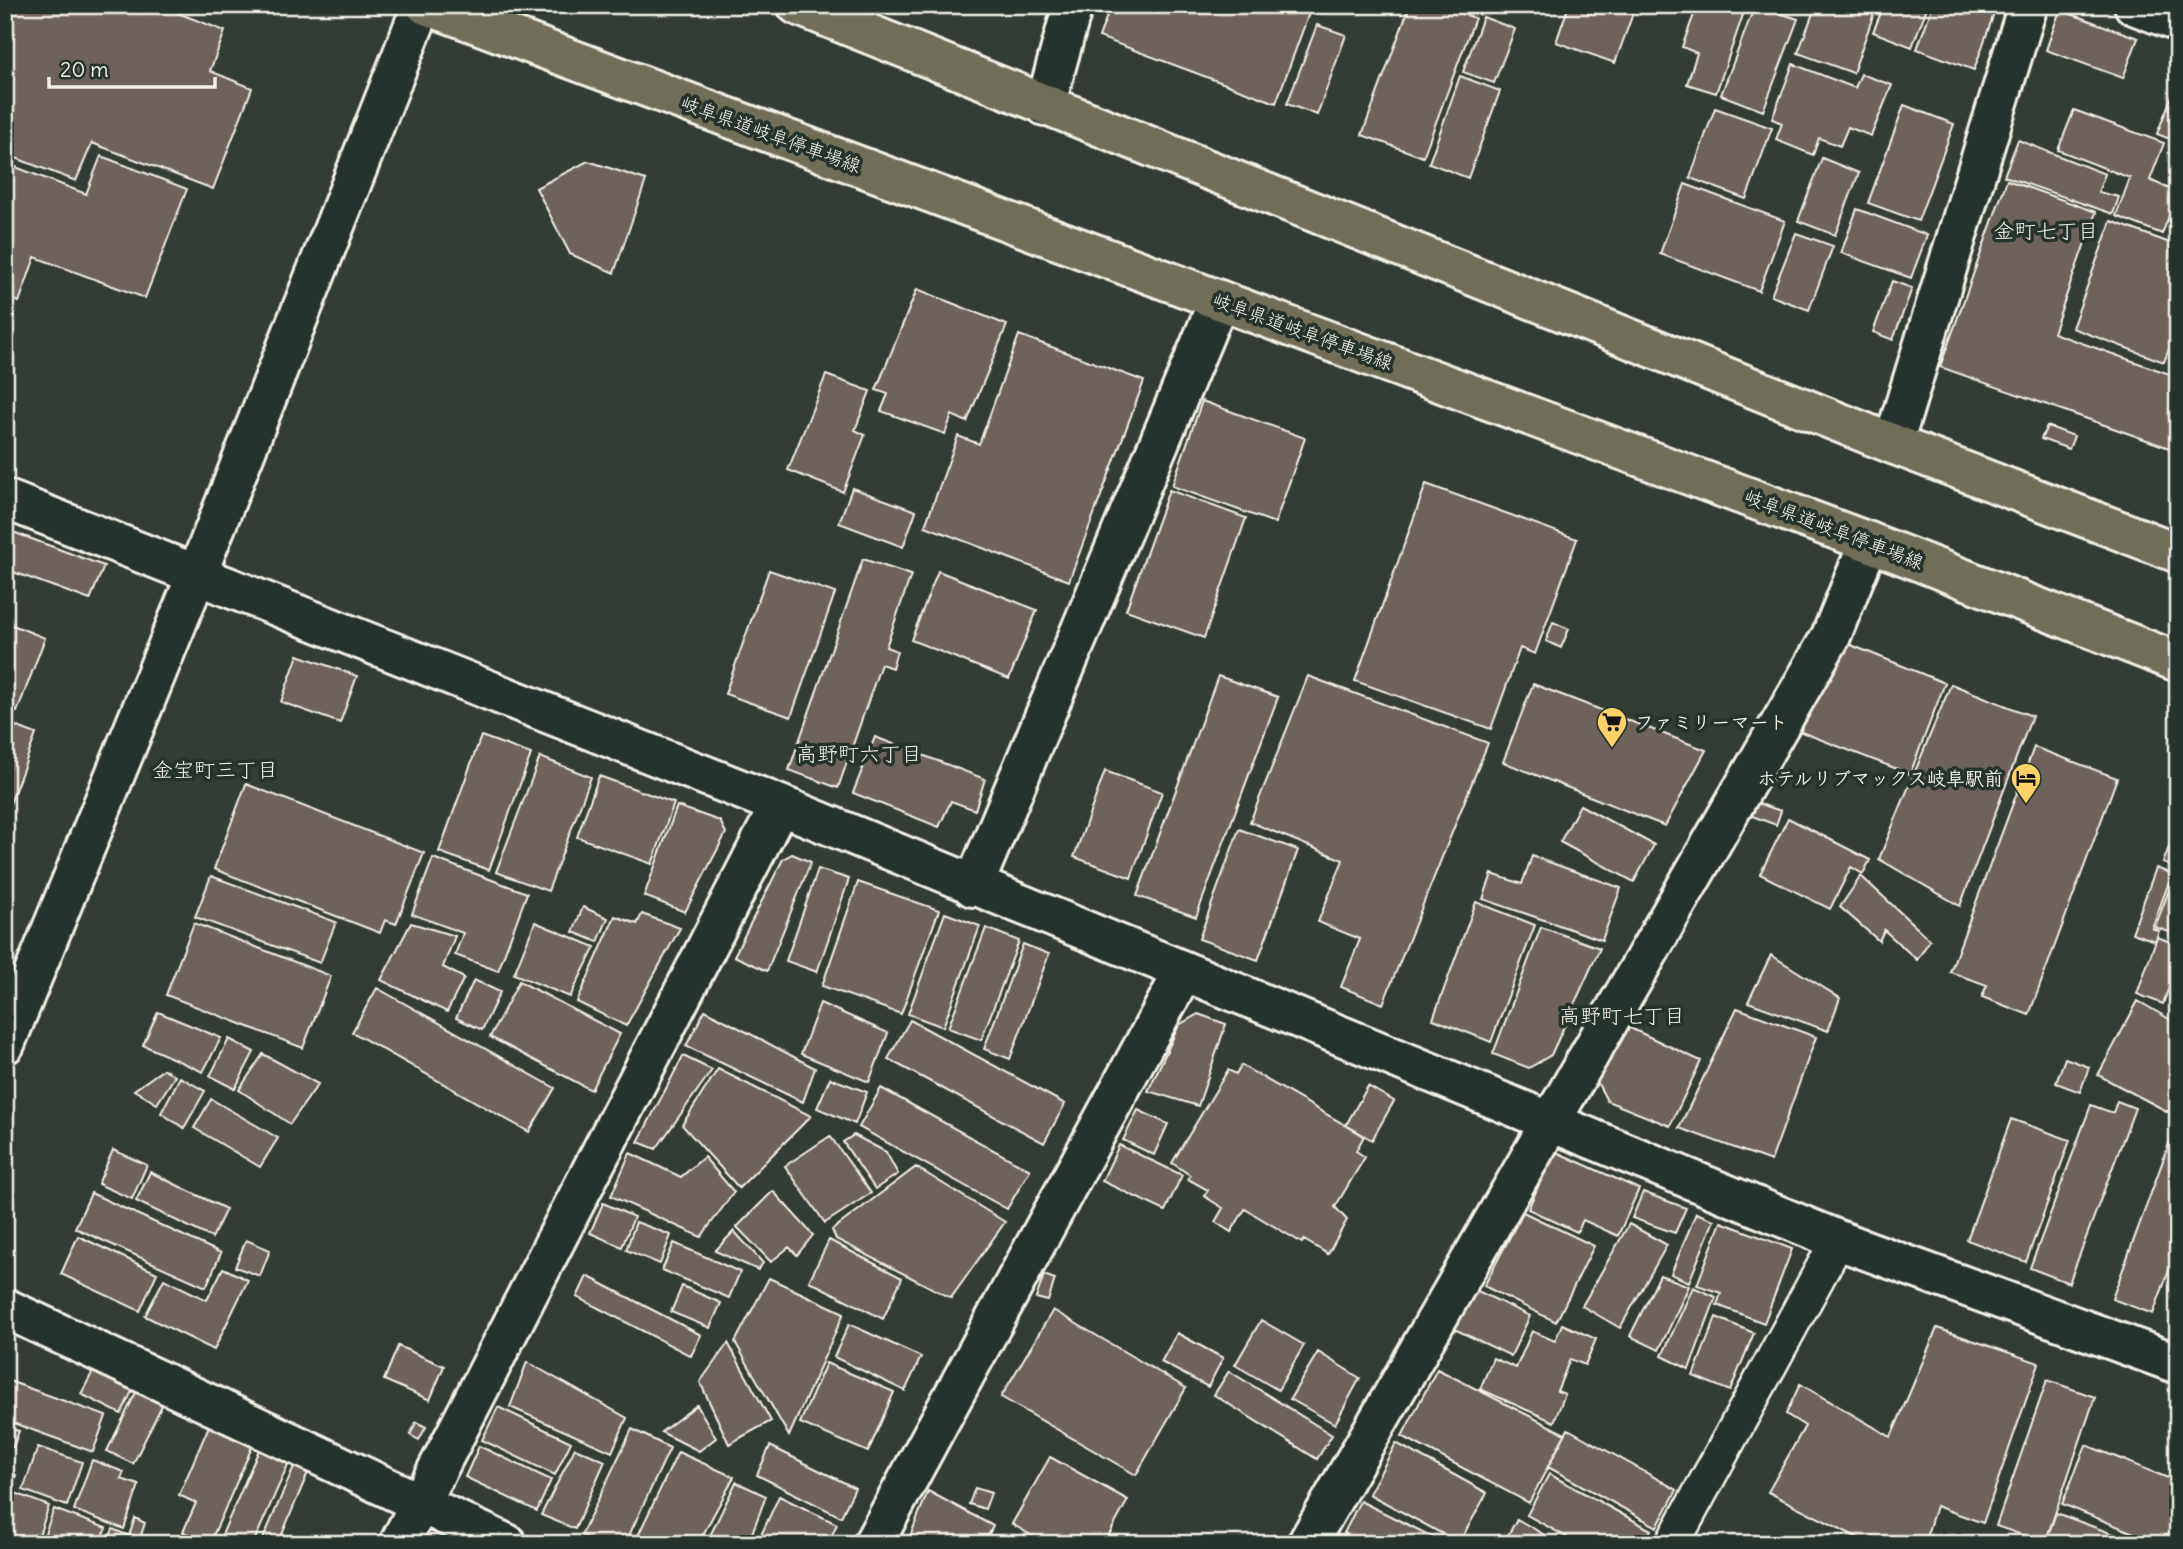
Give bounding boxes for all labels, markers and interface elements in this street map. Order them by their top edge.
scale bar [49,46,215,90]
text: 20 m [60,56,109,83]
street label: 岐阜県道岐阜停車場線 [678,90,864,178]
district label: 金町七丁目 [1994,217,2099,244]
street label: 岐阜県道岐阜停車場線 [1210,287,1396,375]
street label: 岐阜県道岐阜停車場線 [1741,484,1927,574]
supermarket icon: ファミリーマート [1595,705,1629,749]
place label: ファミリーマート [1635,710,1788,734]
district label: 高野町六丁目 [796,740,922,767]
district label: 金宝町三丁目 [152,756,278,783]
hotel icon: ホテルリブマックス岐阜駅前 [2009,761,2043,805]
place label: ホテルリブマックス岐阜駅前 [1757,766,2003,790]
district label: 高野町七丁目 [1559,1002,1685,1029]

